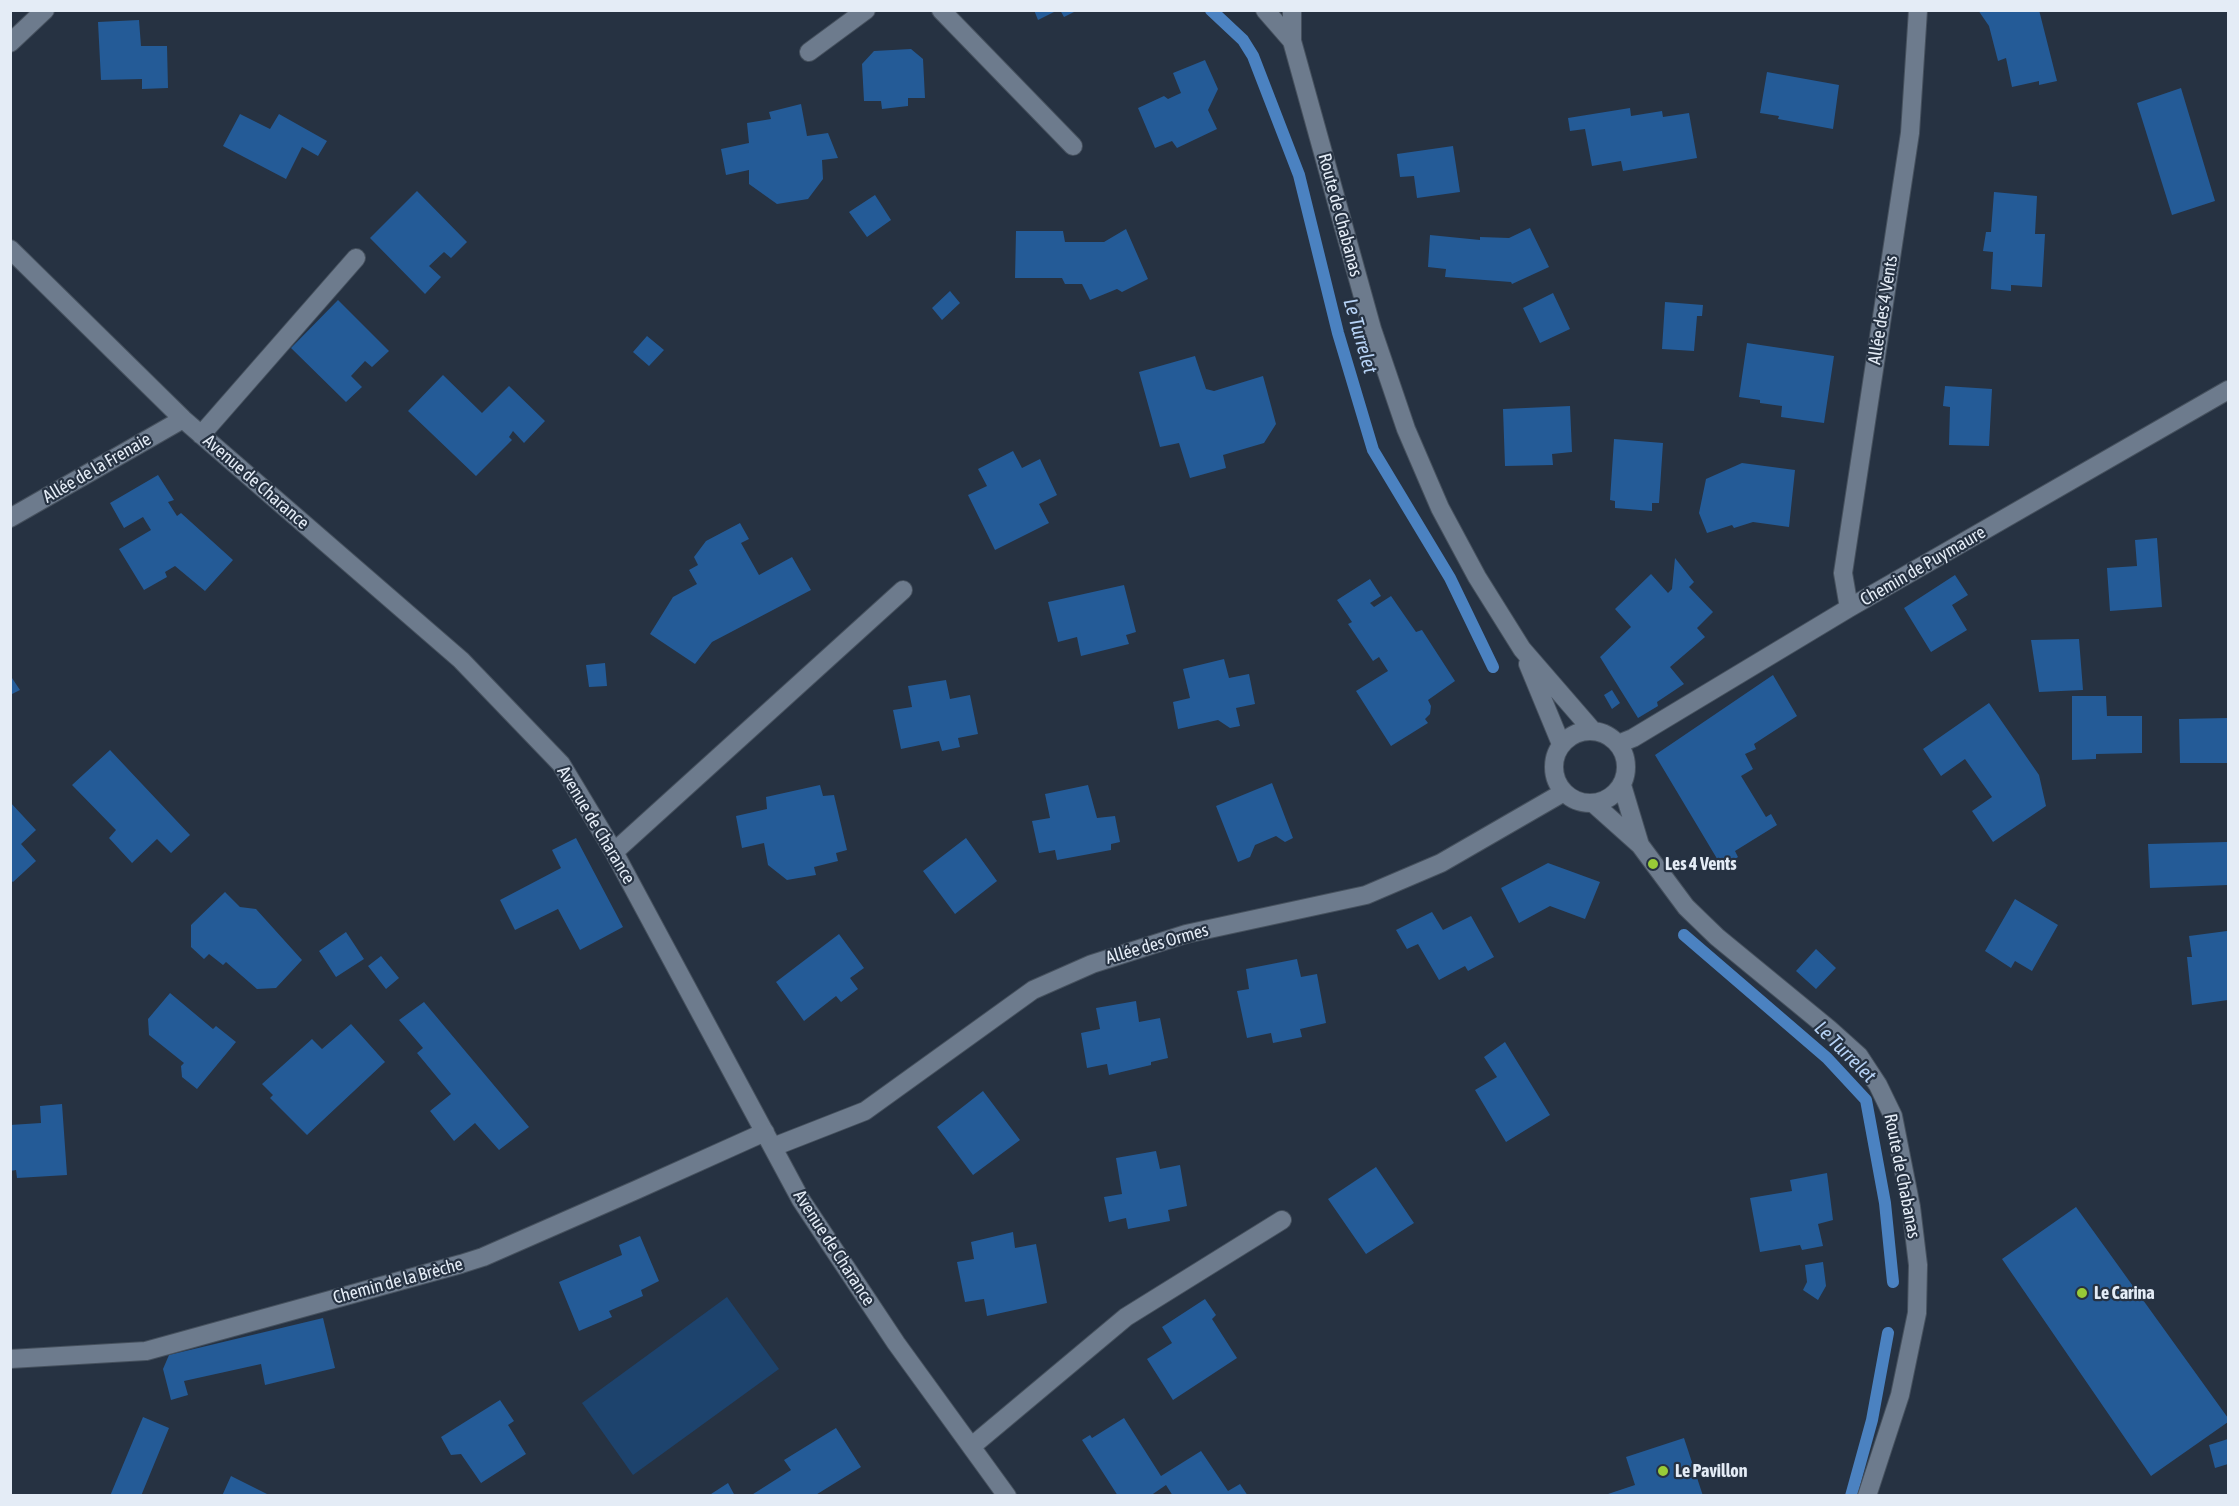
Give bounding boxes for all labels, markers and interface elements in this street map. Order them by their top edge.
street label: Route de Chabanas [1313,151,1367,279]
street label: Allée des 4 Vents [1864,254,1902,366]
water label: Le Turrelet [1338,296,1382,376]
street label: Allée de la Frenaie [39,428,155,508]
street label: Avenue de Charance [199,430,313,534]
street label: Chemin de Puymaure [1857,521,1989,611]
street label: Avenue de Charance [552,762,640,888]
place label: Les 4 Vents [1665,853,1737,875]
marker: Les 4 Vents [1646,857,1660,871]
street label: Allée des Ormes [1103,919,1211,969]
water label: Le Turrelet [1809,1016,1881,1088]
street label: Route de Chabanas [1879,1112,1925,1240]
street label: Avenue de Charance [789,1186,879,1310]
street label: Chemin de la Brèche [331,1253,465,1309]
place label: Le Carina [2094,1282,2155,1304]
marker: Le Carina [2075,1286,2089,1300]
place label: Le Pavillon [1675,1460,1748,1482]
marker: Le Pavillon [1656,1464,1670,1478]

